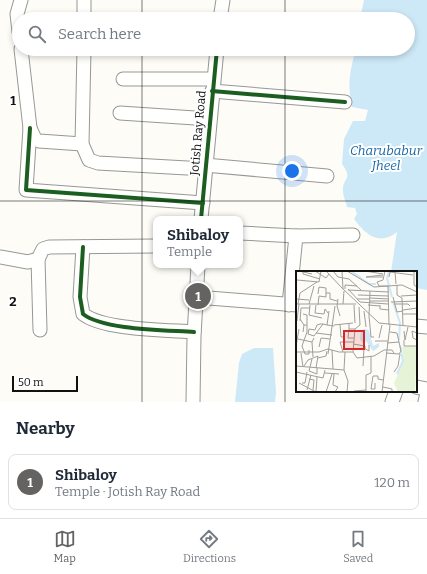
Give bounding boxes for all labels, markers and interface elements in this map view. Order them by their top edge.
search box [12,12,415,56]
icon: search [26,23,48,45]
text: Search here [58,25,141,43]
street label: Jotish Ray Road [187,90,209,177]
text: 1 [10,93,16,108]
water label: Charubabur Jheel [350,143,423,173]
your location [282,161,302,181]
popup [153,216,243,268]
text: Shibaloy [167,226,229,244]
text: Temple [167,244,212,259]
inset map [296,271,417,392]
pin: 1 [185,281,211,311]
text: 2 [9,294,17,309]
scale bar [12,374,78,393]
text: 50 m [18,376,44,389]
text: Nearby [16,418,75,439]
text: Shibaloy [55,466,117,484]
text: 1 [27,475,33,490]
text: 120 m [374,475,410,490]
text: Temple · Jotish Ray Road [55,484,200,499]
tab: Map [54,528,76,565]
tab: Directions [183,528,236,565]
tab: Saved [343,528,373,565]

